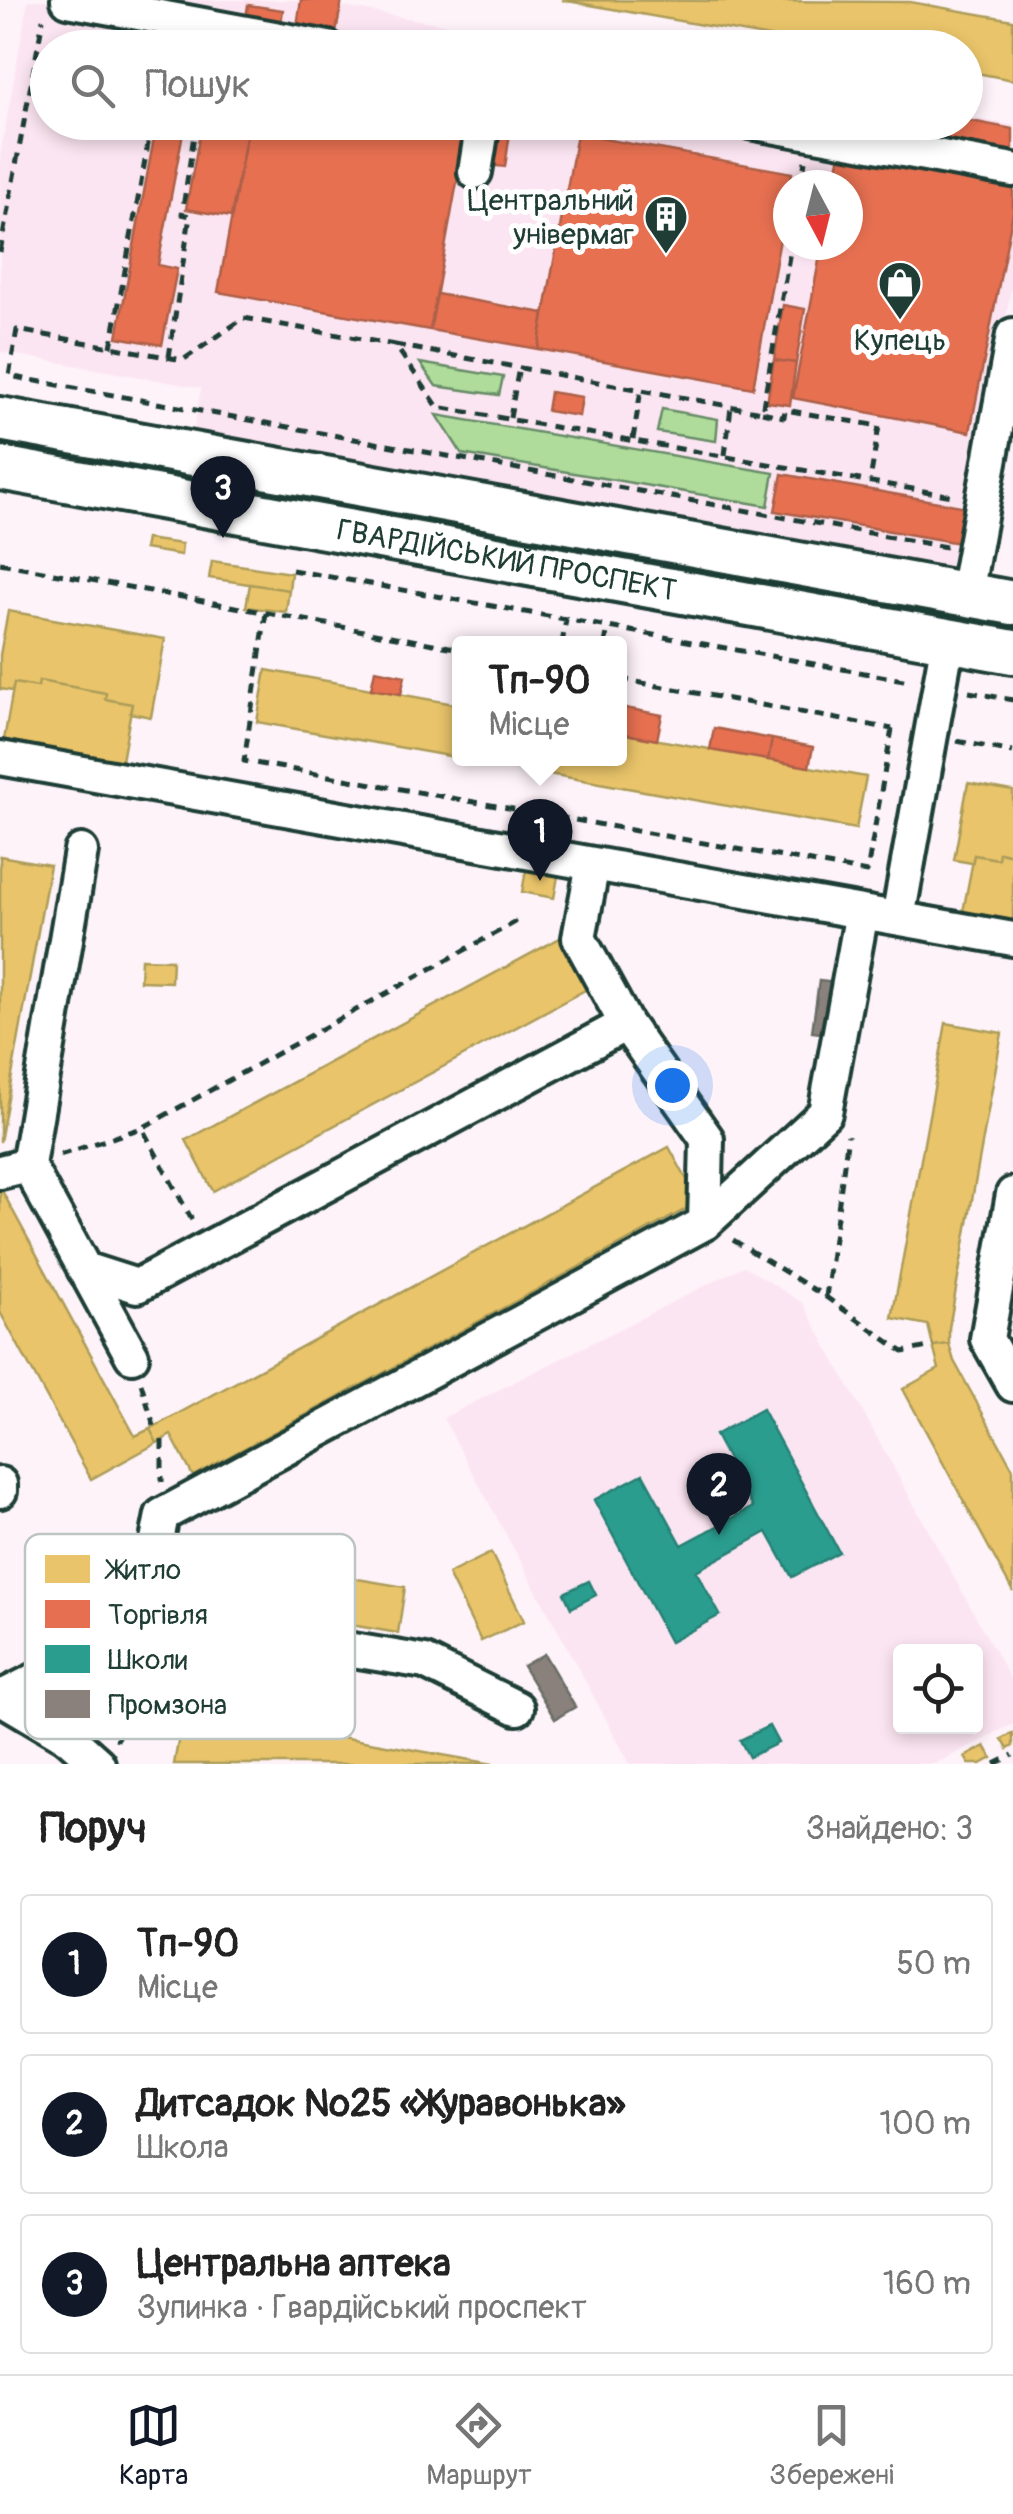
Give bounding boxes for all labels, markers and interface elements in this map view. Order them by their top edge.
search box [30,30,983,140]
icon: search [65,58,120,113]
text: Пошук [145,61,251,109]
north arrow [773,170,863,260]
place label: Центральний універмаг [468,182,634,253]
building icon: Центральний універмаг [643,194,689,255]
shop icon: Купець [877,260,923,321]
place label: Купець [854,322,946,359]
pin: 3 [190,456,256,538]
street label: ГВАРДІЙСЬКИЙ ПРОСПЕКТ [334,512,679,610]
popup [452,636,627,766]
text: Тп-90 [488,657,591,705]
text: Місце [488,705,569,745]
pin: 1 [508,798,572,881]
your location [647,1060,698,1111]
pin: 2 [686,1452,752,1535]
legend [25,1534,355,1739]
text: Житло [104,1553,181,1588]
text: Торгівля [108,1598,208,1633]
text: Школи [108,1643,188,1678]
map controls [893,1644,983,1734]
button: locate [893,1644,983,1734]
text: Промзона [108,1688,227,1723]
text: Поруч [40,1803,147,1855]
text: Знайдено: 3 [806,1809,973,1849]
text: Тп-90 [137,1920,239,1968]
text: 1 [68,1944,81,1984]
text: 50 m [896,1944,971,1984]
text: Місце [137,1968,218,2008]
text: Дитсадок №25 «Журавонька» [137,2080,626,2128]
text: 2 [66,2104,83,2144]
text: 100 m [879,2104,971,2144]
text: Школа [137,2128,229,2168]
text: Центральна аптека [137,2240,451,2288]
text: 3 [66,2264,83,2304]
text: 160 m [883,2264,971,2304]
text: Зупинка · Гвардійський проспект [137,2288,587,2328]
tab: Карта [119,2398,188,2493]
tab: Маршрут [426,2398,532,2493]
tab: Збережені [770,2398,894,2493]

